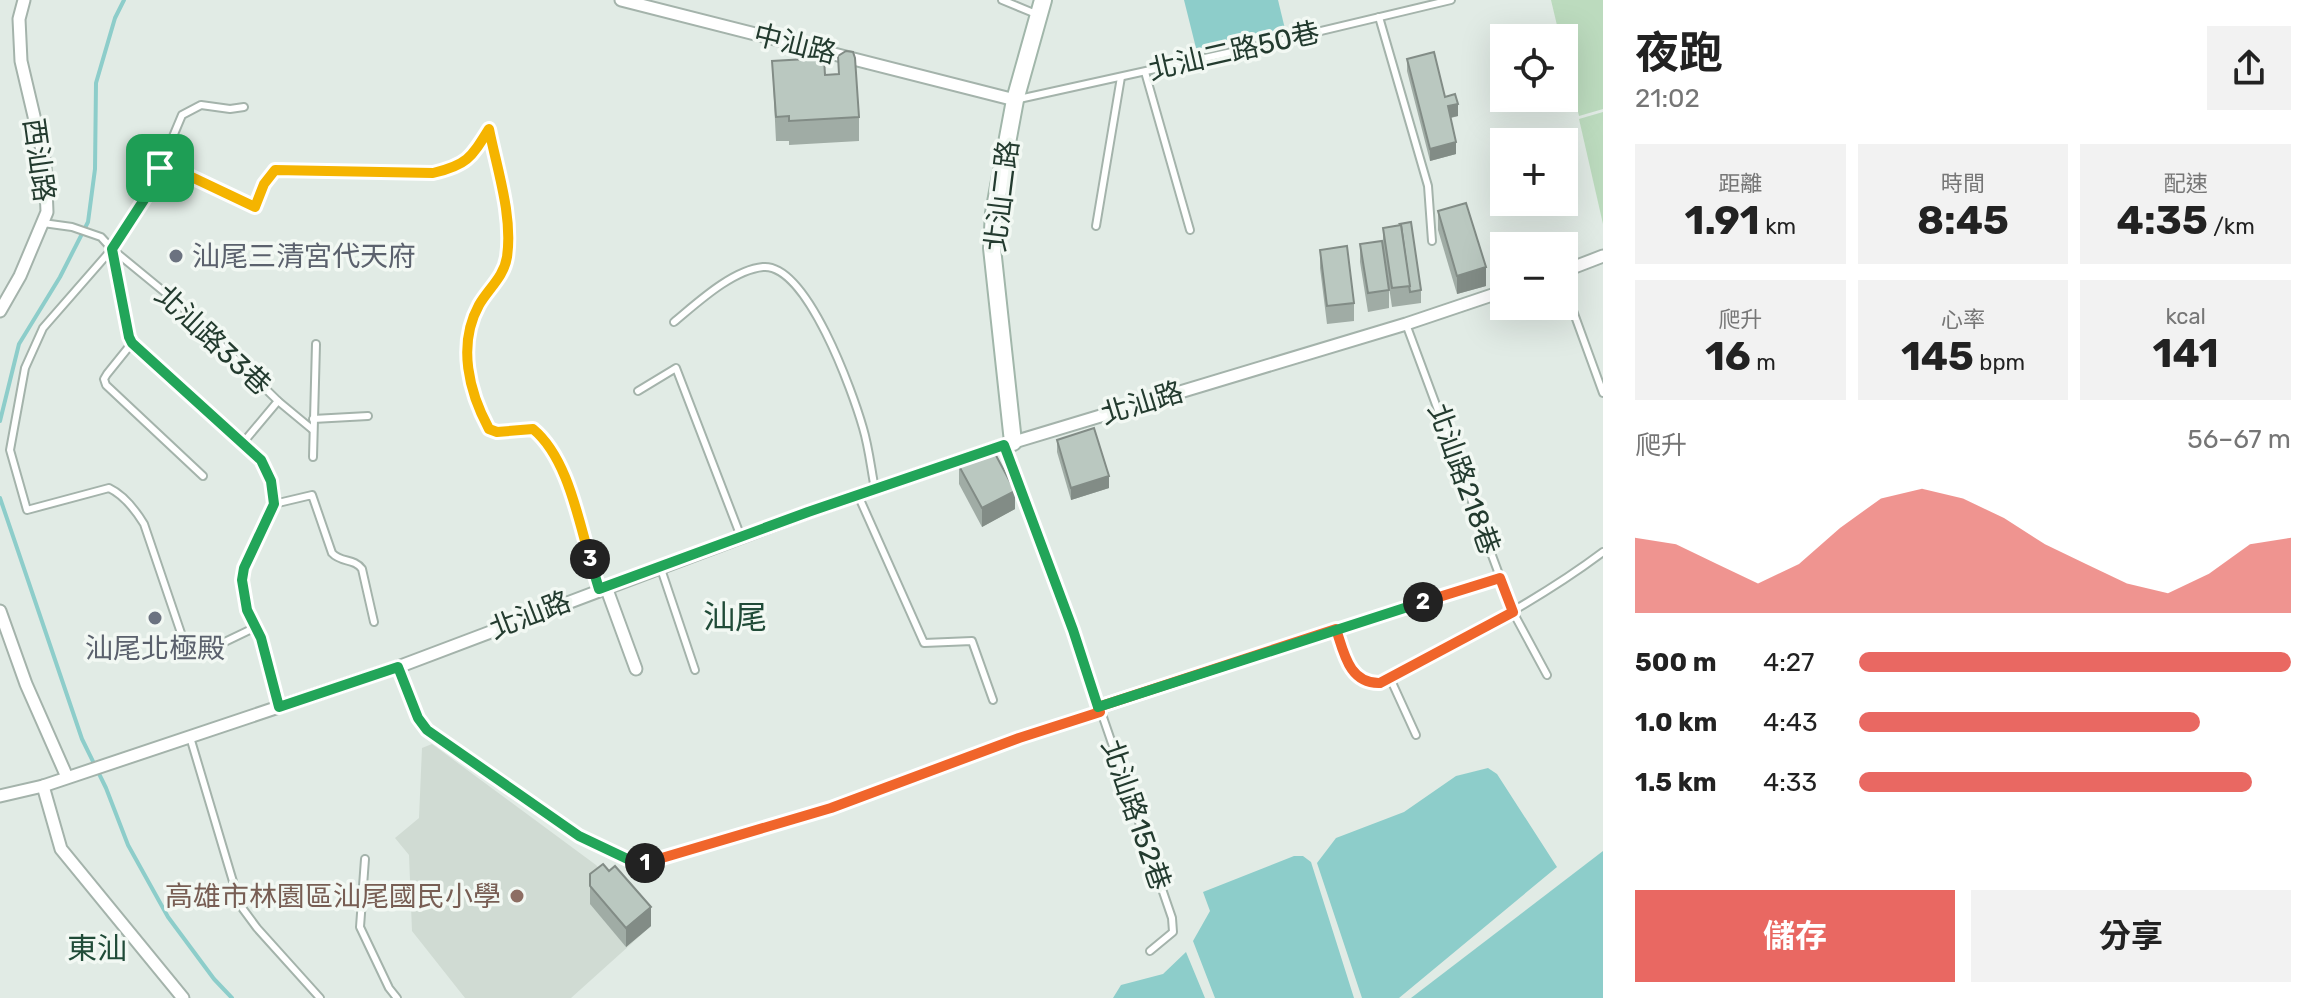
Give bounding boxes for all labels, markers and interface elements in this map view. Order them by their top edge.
street label: 北汕二路50巷 [1145,15,1323,87]
street label: 中汕路 [750,18,840,70]
map controls [1490,24,1578,320]
button: locate [1490,24,1578,112]
button: share [2207,26,2291,110]
text: 夜跑 [1635,27,1723,79]
text: 21:02 [1635,83,1700,114]
street label: 西汕路 [17,116,61,204]
button: + [1490,128,1578,216]
pin [126,134,194,202]
street label: 北汕二路 [979,138,1025,254]
icon: arrive [138,146,182,190]
text: 距離 [1718,170,1762,197]
text: 時間 [1941,170,1985,197]
text: 配速 [2164,170,2208,197]
text: 1.91 [1685,197,1760,244]
text: 8:45 [1917,197,2009,244]
text: 4:35 [2117,197,2208,244]
text: km [1760,213,1796,240]
text: /km [2208,213,2255,240]
button: − [1490,232,1578,320]
place label: 汕尾三清宮代天府 [192,240,416,273]
marker: 汕尾三清宮代天府 [167,247,185,265]
street label: 北汕路33巷 [148,278,278,402]
text: kcal [2165,303,2206,330]
text: 爬升 [1718,306,1762,333]
text: 心率 [1941,306,1985,333]
text: 141 [2153,330,2219,377]
text: 16 [1705,333,1751,380]
text: 145 [1901,333,1974,380]
text: m [1751,349,1776,376]
text: bpm [1974,349,2025,376]
street label: 北汕路 [1097,375,1187,431]
street label: 北汕路218巷 [1421,399,1507,559]
text: 56–67 m [2187,424,2291,455]
text: 爬升 [1635,430,1687,461]
pin: 3 [570,539,610,579]
text: 3 [583,545,597,572]
pin: 2 [1403,582,1443,622]
street label: 北汕路 [485,585,575,645]
text: 2 [1416,588,1430,615]
district label: 汕尾 [703,598,767,636]
marker: 汕尾北極殿 [146,609,164,627]
place label: 汕尾北極殿 [85,632,225,665]
text: 500 m [1635,647,1717,678]
text: 4:27 [1763,647,1814,678]
text: 1.0 km [1635,707,1717,738]
text: 4:43 [1763,707,1818,738]
street label: 北汕路152巷 [1095,735,1177,895]
text: 1.5 km [1635,767,1717,798]
text: 4:33 [1763,767,1817,798]
pin: 1 [625,843,665,883]
text: 1 [640,849,650,876]
place label: 高雄市林園區汕尾國民小學 [165,880,501,913]
marker: 高雄市林園區汕尾國民小學 [508,887,526,905]
button: 儲存 [1635,890,1955,982]
button: 分享 [1971,890,2291,982]
district label: 東汕 [67,931,127,967]

